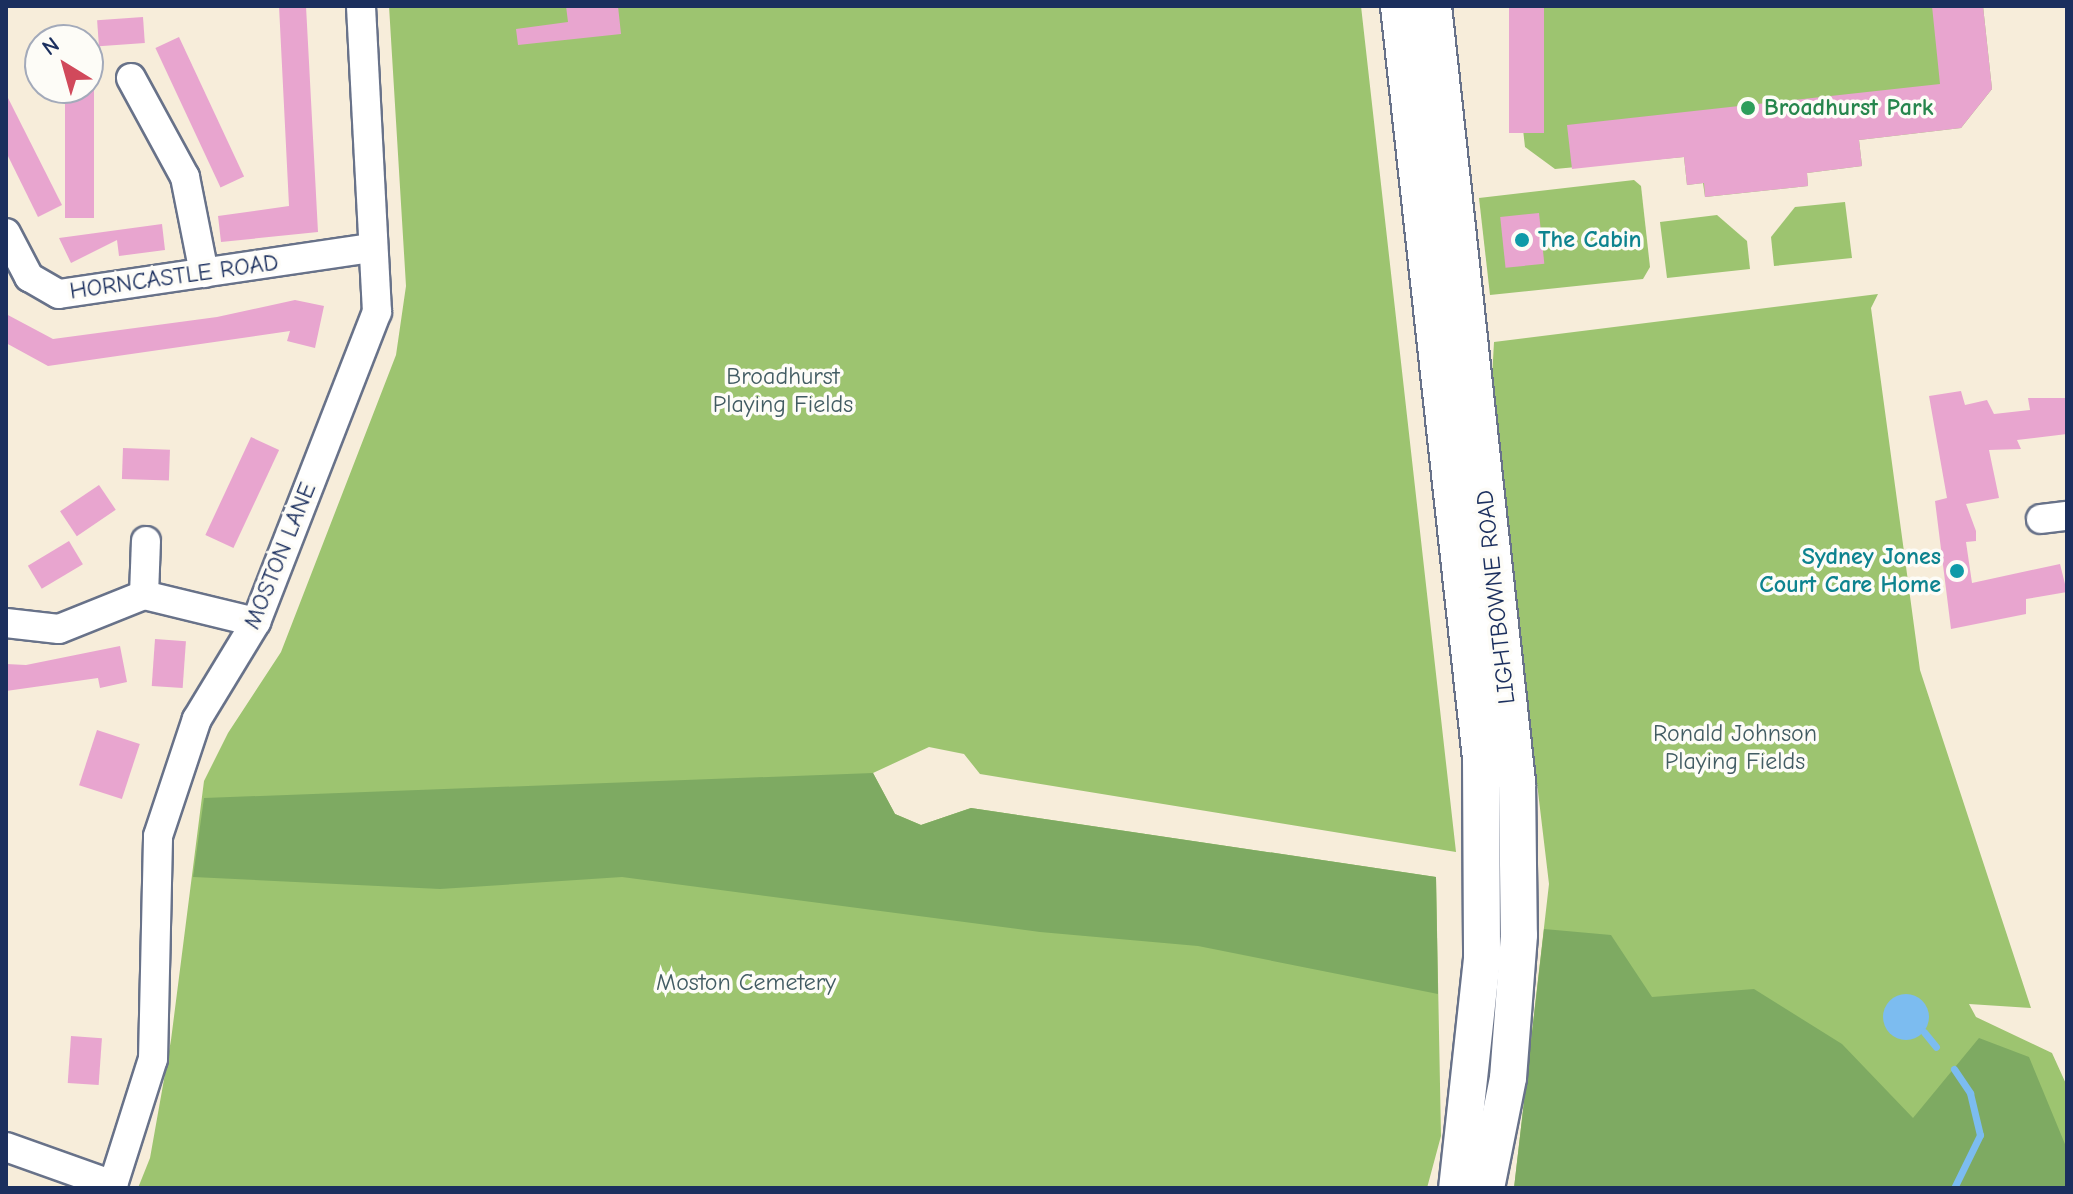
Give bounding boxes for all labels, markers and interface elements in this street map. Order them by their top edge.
north arrow [24,24,104,104]
text: N [37,32,64,61]
place label: Broadhurst Park [1764,94,1933,122]
marker: Broadhurst Park [1739,99,1757,117]
place label: The Cabin [1538,226,1642,254]
marker: The Cabin [1513,231,1531,249]
street label: HORNCASTLE ROAD [68,248,280,306]
park label: Broadhurst Playing Fields [713,363,853,419]
street label: MOSTON LANE [238,479,322,633]
street label: LIGHTBOWNE ROAD [1470,488,1522,706]
place label: Sydney Jones Court Care Home [1759,543,1941,599]
marker: Sydney Jones Court Care Home [1948,562,1966,580]
park label: Ronald Johnson Playing Fields [1653,720,1817,776]
park label: Moston Cemetery [656,969,836,997]

